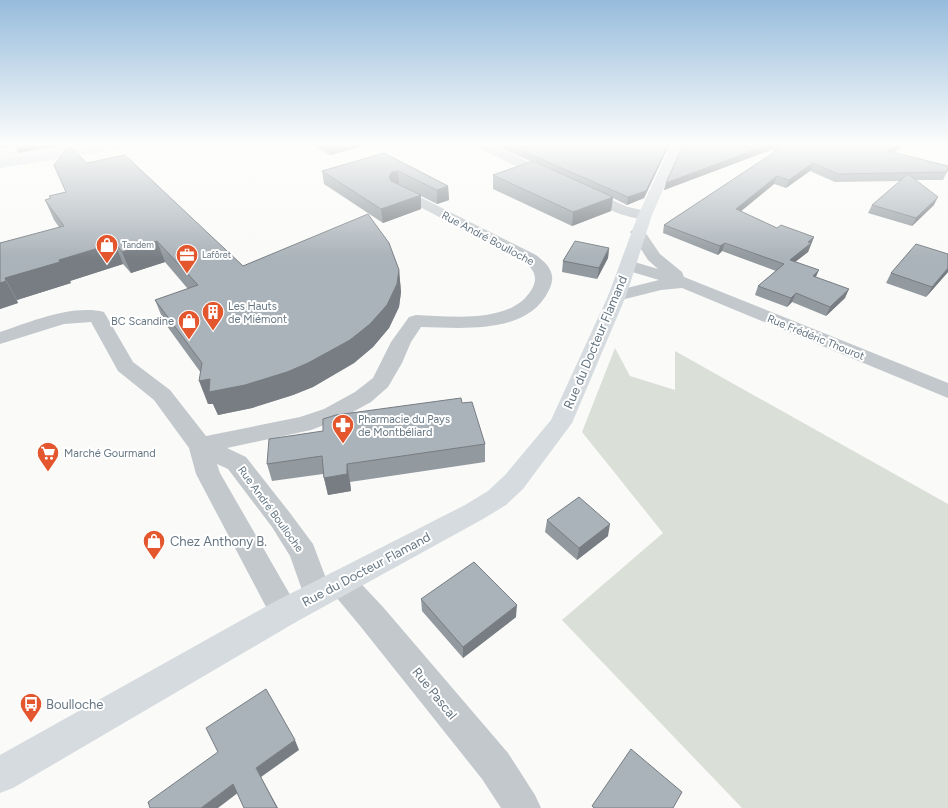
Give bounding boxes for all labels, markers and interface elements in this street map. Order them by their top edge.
street label: Rue André Boulloche [439,209,536,268]
shop icon: Tandem [94,232,120,265]
place label: Tandem [122,239,154,250]
office icon: Lafôret [174,242,200,275]
place label: Lafôret [202,249,232,260]
street label: Rue du Docteur Flamand [561,273,630,411]
building icon: Les Hauts de Miémont [200,299,226,332]
place label: Les Hauts de Miémont [228,300,287,326]
shop icon: BC Scandine [176,308,202,341]
street label: Rue Frédéric Thourot [765,312,866,363]
place label: BC Scandine [111,315,174,328]
pharmacy icon: Pharmacie du Pays de Montbéliard [330,412,356,445]
place label: Pharmacie du Pays de Montbéliard [358,413,450,439]
supermarket icon: Marché Gourmand [35,440,61,473]
place label: Marché Gourmand [64,447,156,460]
street label: Rue André Boulloche [235,464,306,555]
shop icon: Chez Anthony B. [141,528,167,561]
street label: Rue du Docteur Flamand [299,529,433,610]
place label: Chez Anthony B. [170,534,267,549]
street label: Rue Pascal [409,664,460,722]
bus stop icon: Boulloche [18,691,44,724]
place label: Boulloche [46,697,103,712]

